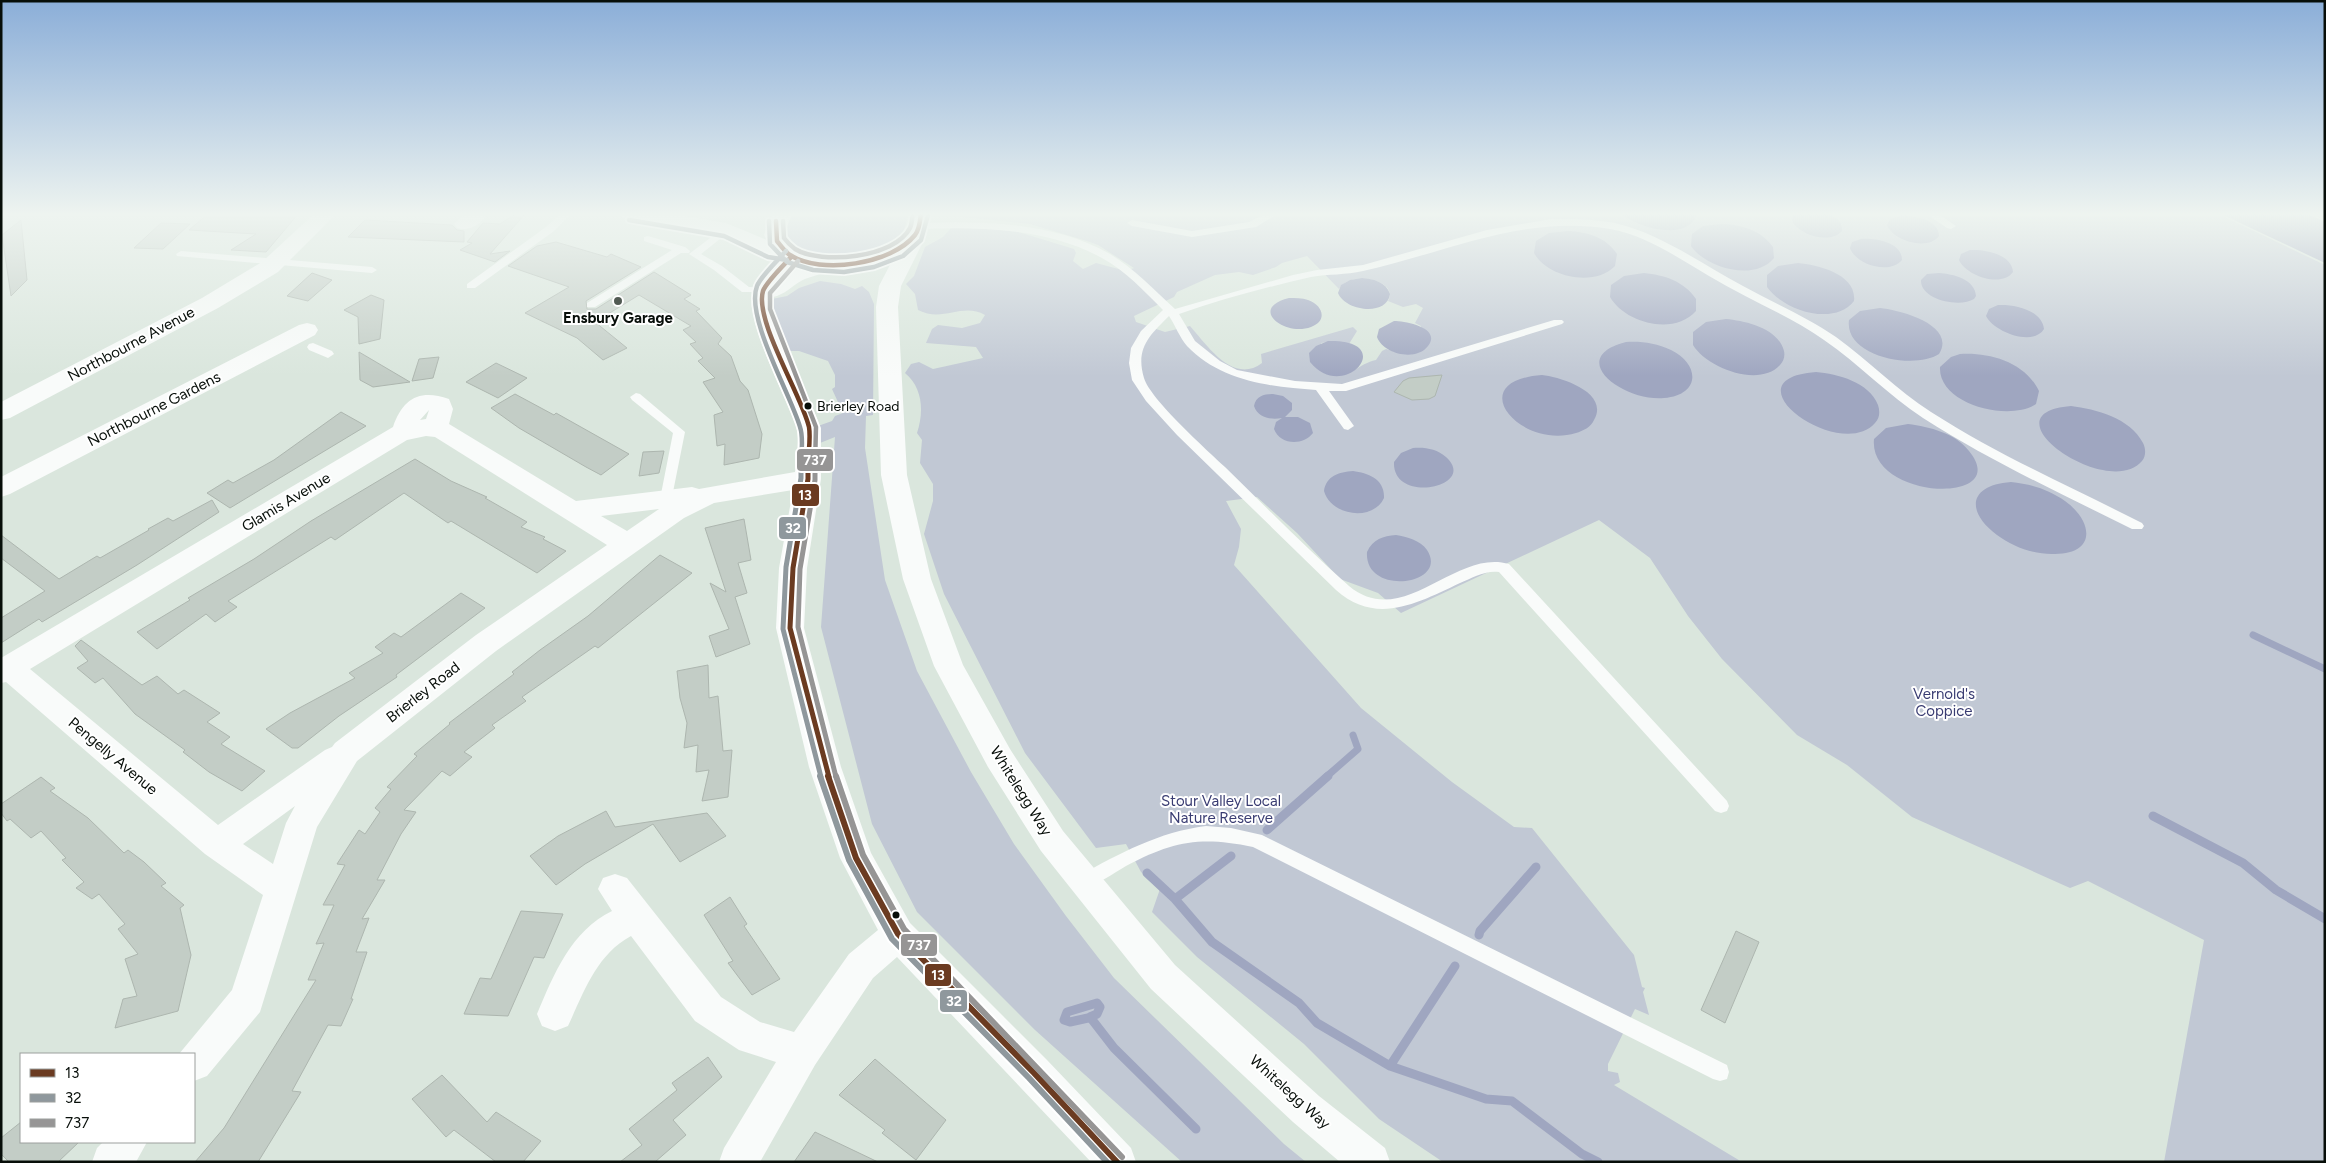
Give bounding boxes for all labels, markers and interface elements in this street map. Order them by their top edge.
marker: Ensbury Garage [612,295,624,307]
street label: Northbourne Avenue [64,303,198,385]
place label: Ensbury Garage [563,309,674,327]
street label: Northbourne Gardens [84,368,224,450]
place label: Brierley Road [817,398,900,415]
marker: Brierley Road [803,401,813,411]
line badge: 737 [796,448,834,472]
text: 737 [803,452,827,469]
street label: Glamis Avenue [238,469,334,535]
line badge: 13 [791,483,820,507]
text: 13 [798,487,812,504]
line badge: 32 [778,516,807,540]
text: 32 [785,520,801,537]
street label: Brierley Road [383,658,463,726]
park label: Vernold's Coppice [1913,685,1975,720]
street label: Pengelly Avenue [65,713,161,799]
street label: Whitelegg Way [986,743,1056,839]
park label: Stour Valley Local Nature Reserve [1161,792,1281,827]
unlabelled marker [891,910,901,920]
line badge: 737 [900,933,938,957]
text: 737 [907,937,931,954]
line badge: 13 [924,963,952,987]
text: 13 [931,967,945,984]
line badge: 32 [939,989,968,1013]
text: 32 [946,993,962,1010]
street label: Whitelegg Way [1246,1051,1334,1133]
legend [20,1053,195,1143]
text: 13 [65,1064,79,1082]
text: 32 [65,1089,82,1107]
text: 737 [65,1114,89,1132]

